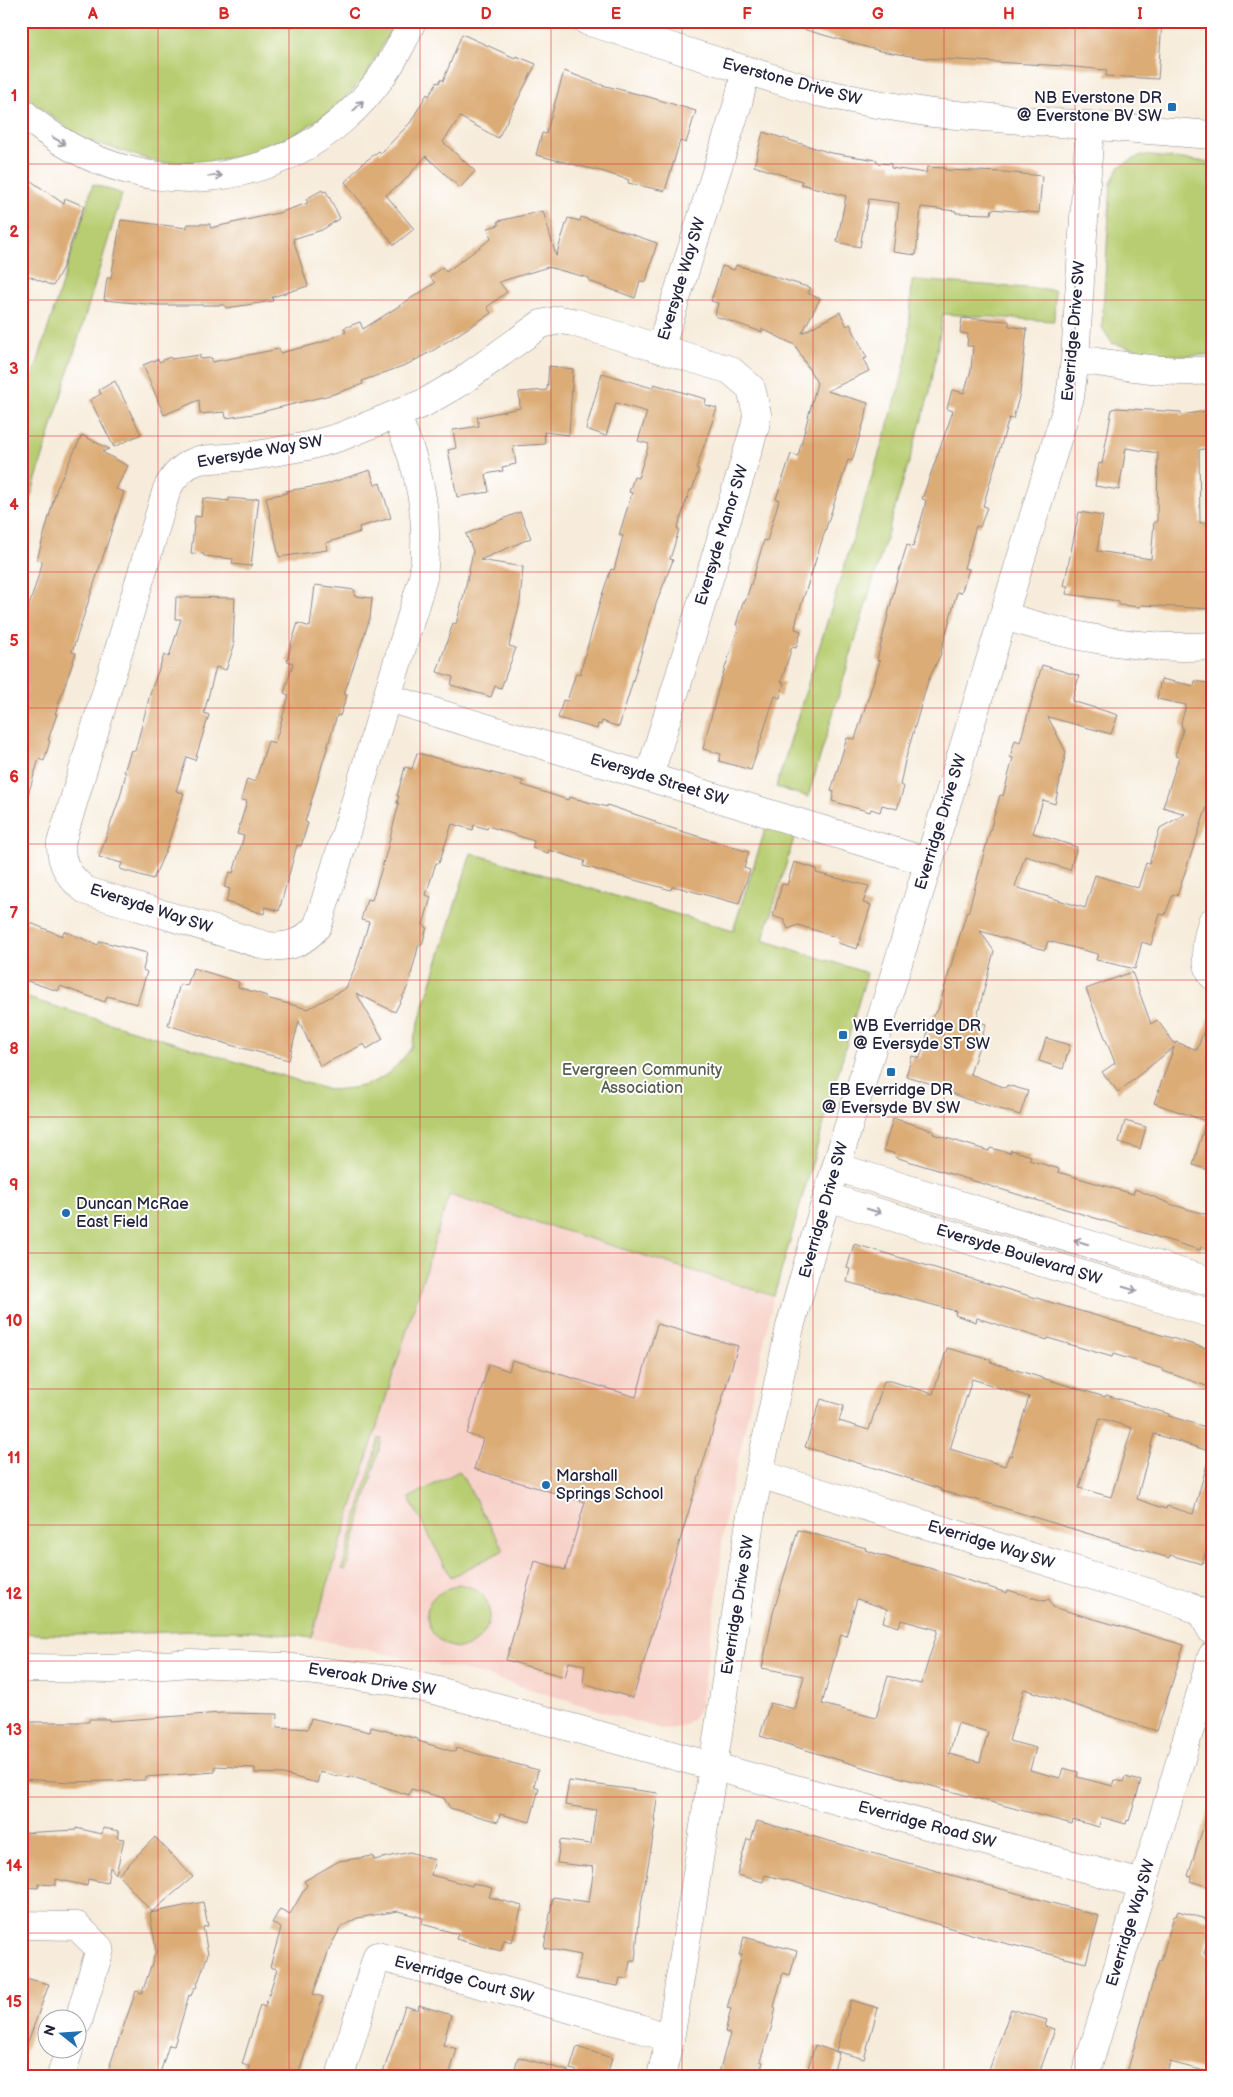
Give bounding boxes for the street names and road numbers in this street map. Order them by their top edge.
street label: Everstone Drive SW [720,54,864,110]
street label: Eversyde Way SW [654,215,710,343]
street label: Everridge Drive SW [1058,260,1090,402]
street label: Eversyde Way SW [195,431,325,472]
street label: Eversyde Manor SW [692,462,753,608]
street label: Eversyde Street SW [588,750,731,810]
street label: Everridge Drive SW [911,751,971,892]
street label: Eversyde Way SW [87,880,215,938]
street label: Everridge Drive SW [795,1139,853,1280]
street label: Eversyde Boulevard SW [934,1221,1105,1289]
street label: Everridge Way SW [925,1517,1057,1573]
street label: Everridge Drive SW [718,1533,758,1676]
street label: Everoak Drive SW [307,1659,438,1701]
street label: Everridge Road SW [856,1797,998,1853]
street label: Everridge Way SW [1103,1857,1159,1989]
street label: Everridge Court SW [392,1952,536,2008]

